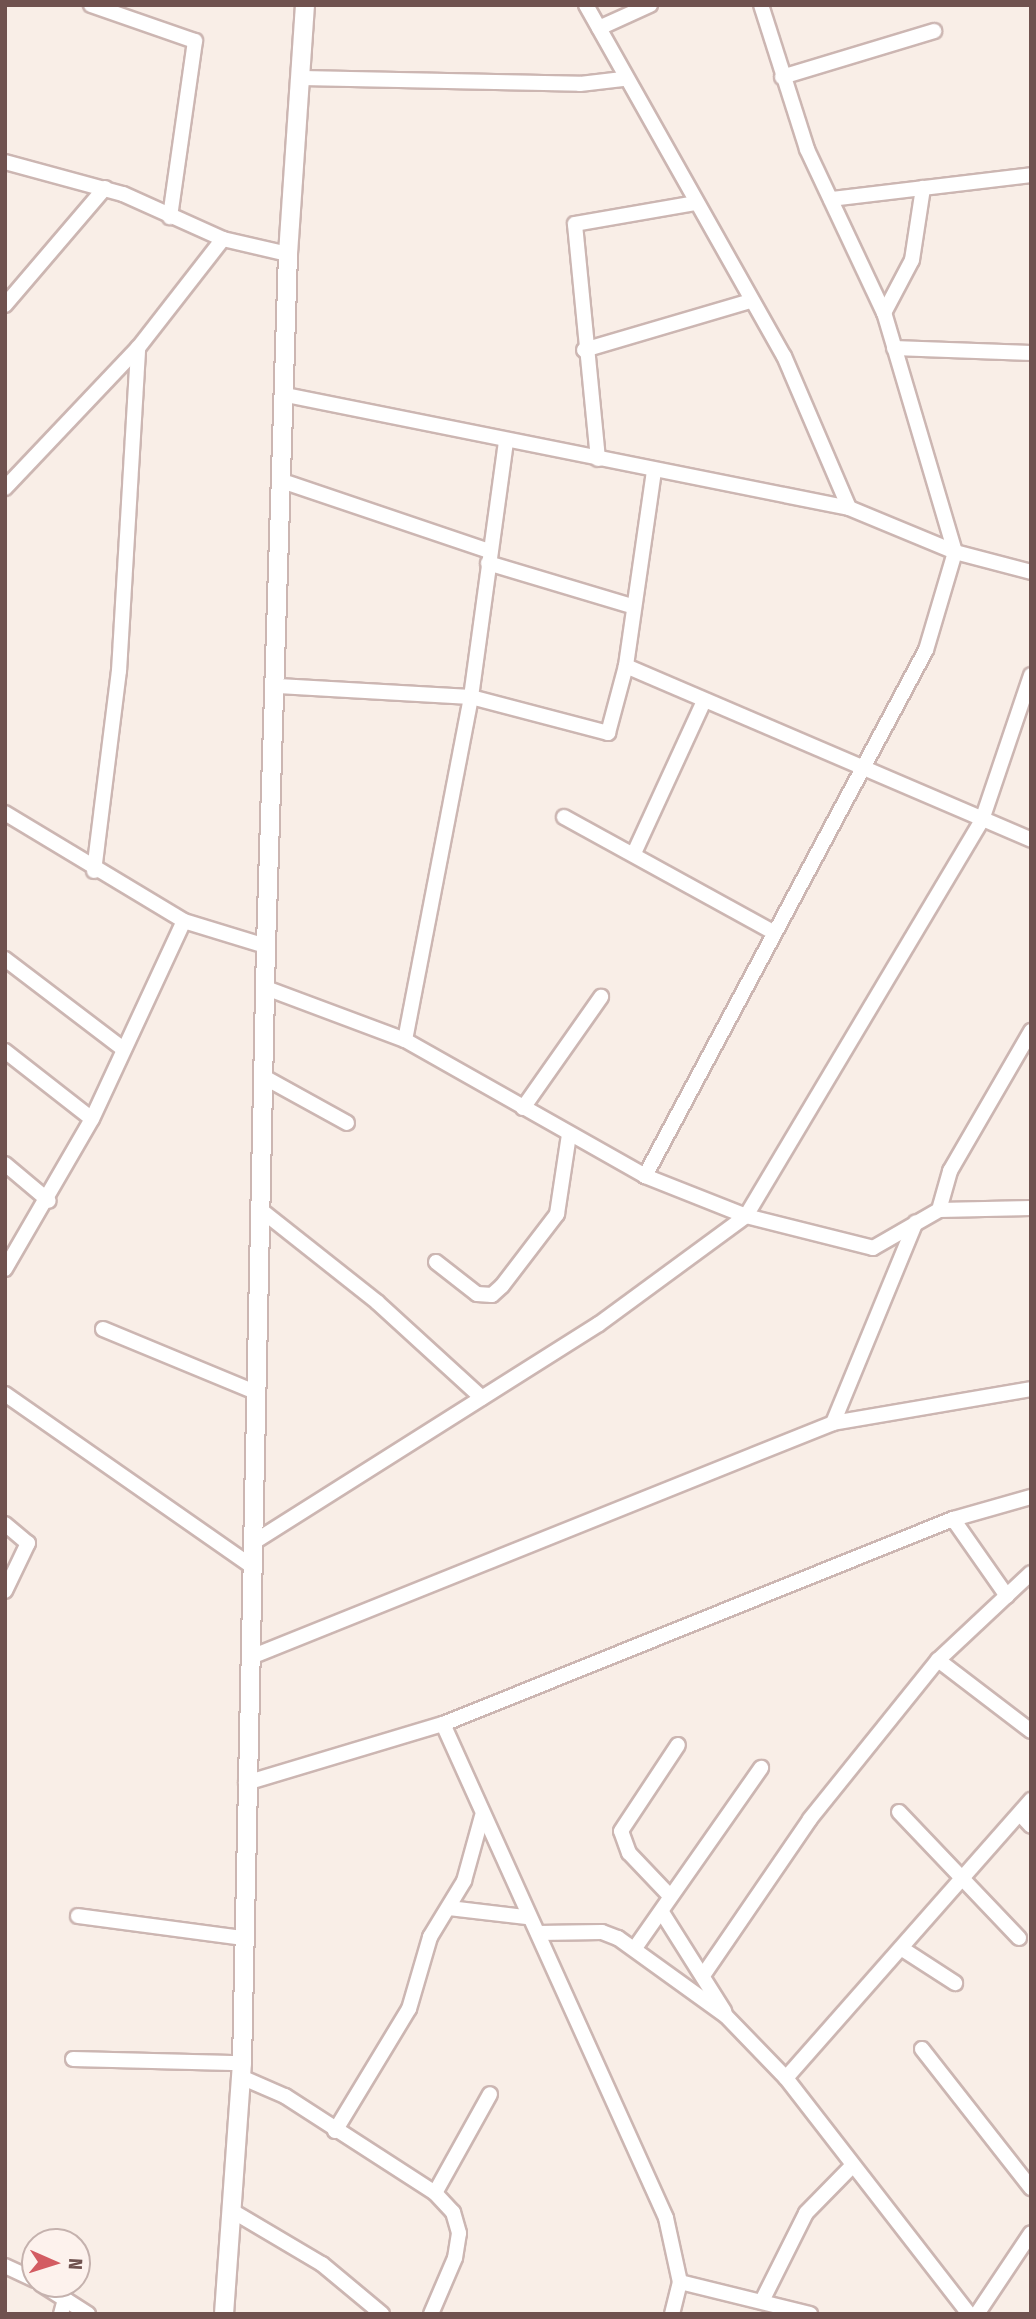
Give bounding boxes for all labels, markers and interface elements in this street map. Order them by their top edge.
north arrow [21,2228,91,2298]
text: N [64,2258,87,2270]

